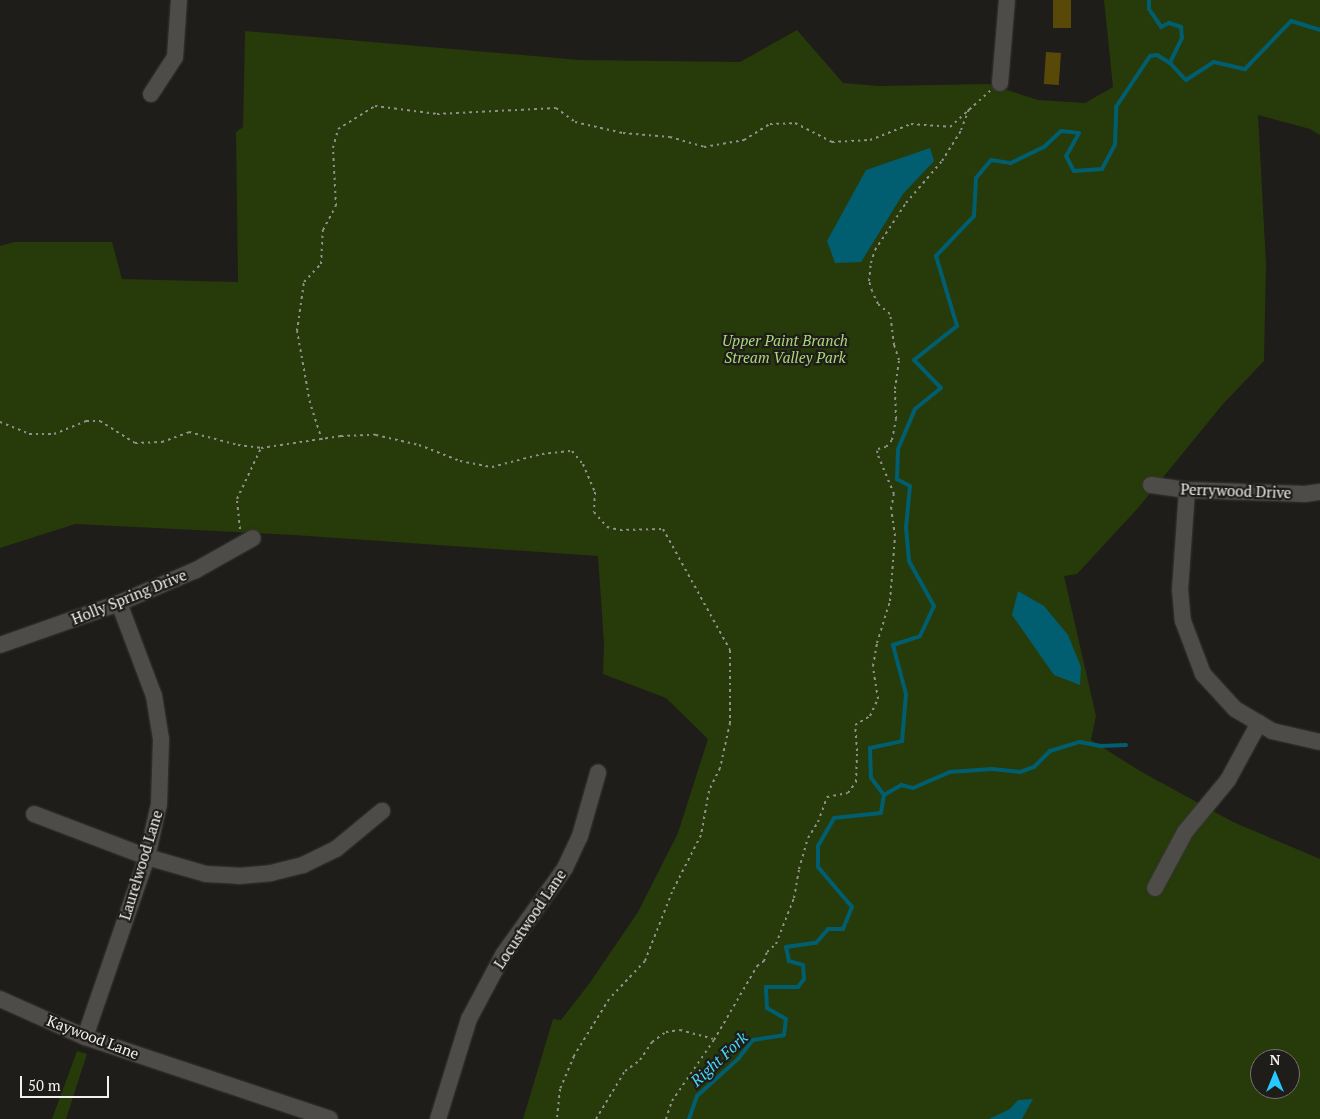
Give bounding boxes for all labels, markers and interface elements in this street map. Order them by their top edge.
park label: Upper Paint Branch Stream Valley Park [722,331,848,366]
street label: Perrywood Drive [1180,480,1292,502]
street label: Holly Spring Drive [69,566,189,628]
street label: Laurelwood Lane [116,808,166,922]
street label: Locustwood Lane [490,866,570,972]
street label: Kaywood Lane [45,1011,141,1063]
water label: Right Fork [687,1028,751,1090]
north arrow [1250,1049,1300,1099]
text: N [1270,1050,1280,1069]
scale bar [22,1066,111,1098]
text: 50 m [28,1075,61,1095]

